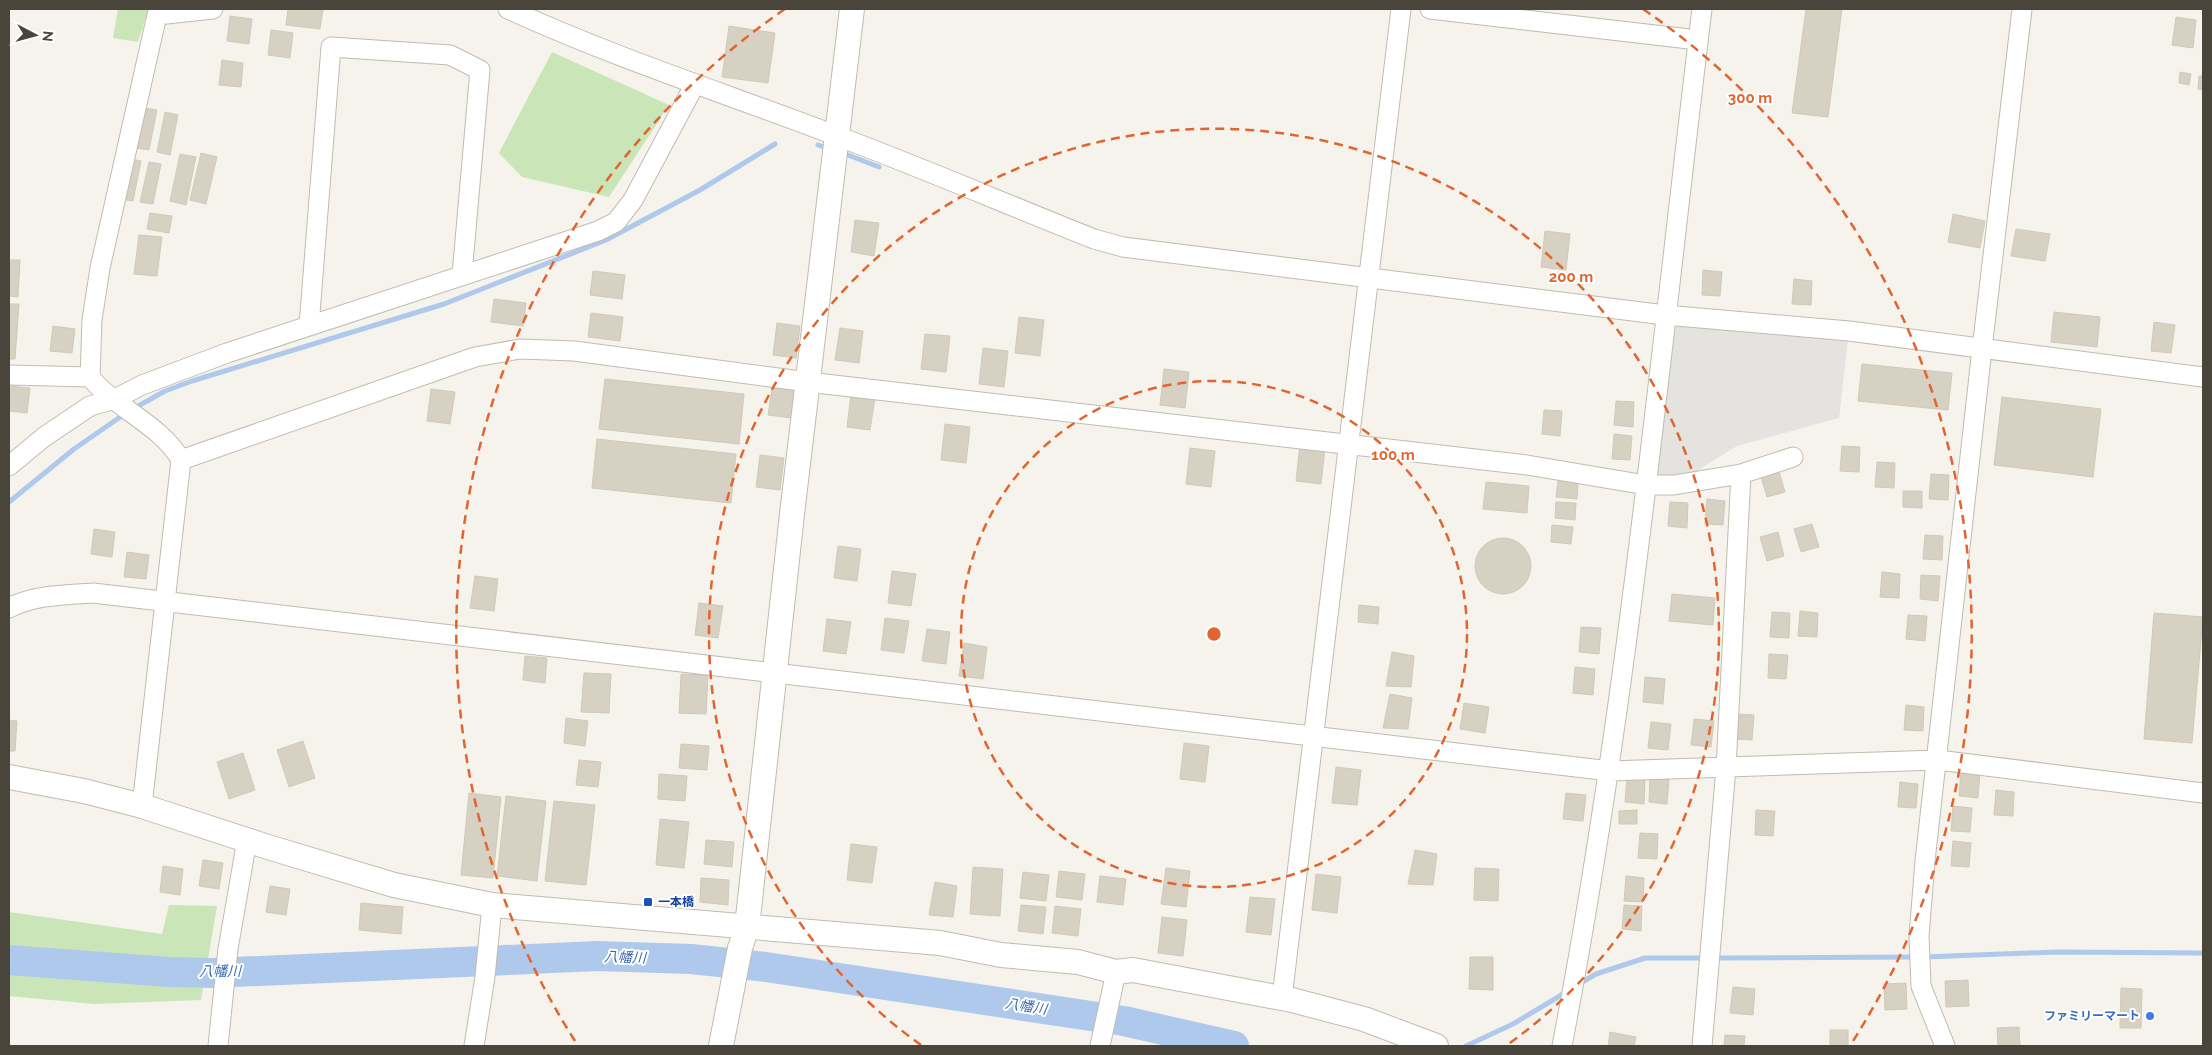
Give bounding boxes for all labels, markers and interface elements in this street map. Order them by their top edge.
north arrow [10,10,60,60]
text: N [39,30,56,43]
text: 300 m [1728,89,1772,107]
text: 200 m [1549,268,1593,286]
text: 100 m [1371,446,1415,464]
centre of rings [1205,625,1223,643]
place label: 一本橋 [658,895,695,909]
marker: 一本橋 [642,896,654,908]
water label: 八幡川 [604,948,648,966]
water label: 八幡川 [199,963,243,979]
water label: 八幡川 [1004,995,1050,1017]
place label: ファミリーマート [2044,1009,2140,1023]
marker: ファミリーマート [2144,1010,2156,1022]

